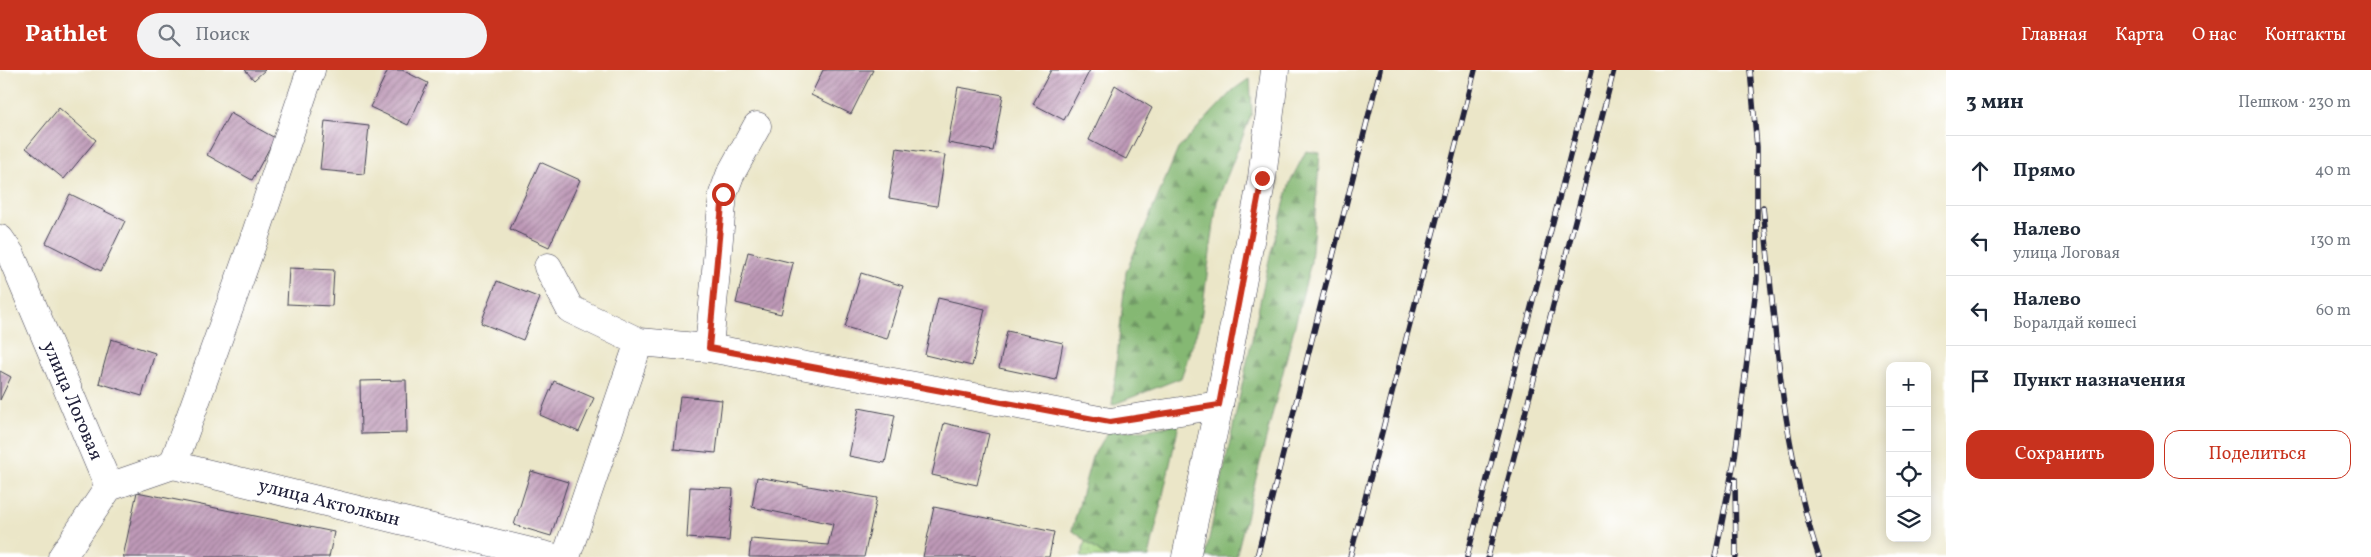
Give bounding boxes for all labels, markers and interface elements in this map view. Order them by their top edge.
search box [137,13,487,58]
text: Pathlet [25,18,107,52]
icon: search [155,21,183,49]
text: Поиск [195,22,250,48]
text: Главная [2021,23,2087,48]
text: Карта [2115,23,2164,48]
text: О нас [2192,23,2237,48]
text: Контакты [2265,23,2346,48]
text: 3 мин [1966,88,2024,117]
text: Пешком · 230 m [2238,92,2351,114]
icon: ahead [1966,157,1994,185]
text: Прямо [2013,158,2075,184]
text: 40 m [2315,160,2351,182]
route end [1251,167,1274,190]
route start [712,183,735,206]
text: Налево [2013,217,2081,243]
icon: left [1966,227,1994,255]
text: 130 m [2310,230,2351,252]
text: улица Логовая [2013,243,2120,265]
text: Налево [2013,287,2081,313]
icon: left [1966,297,1994,325]
text: 60 m [2316,300,2351,322]
text: Боралдай көшесі [2013,313,2137,335]
street label: улица Логовая [35,338,109,465]
map controls [1886,362,1931,542]
button: + [1886,362,1931,407]
icon: arrive [1966,367,1994,395]
text: Пункт назначения [2013,368,2186,394]
button: − [1886,407,1931,452]
button: Сохранить [1966,430,2154,479]
button: Поделиться [2164,430,2351,479]
button: locate [1886,452,1931,497]
street label: улица Актолкын [255,473,403,533]
button: layers [1886,497,1931,542]

